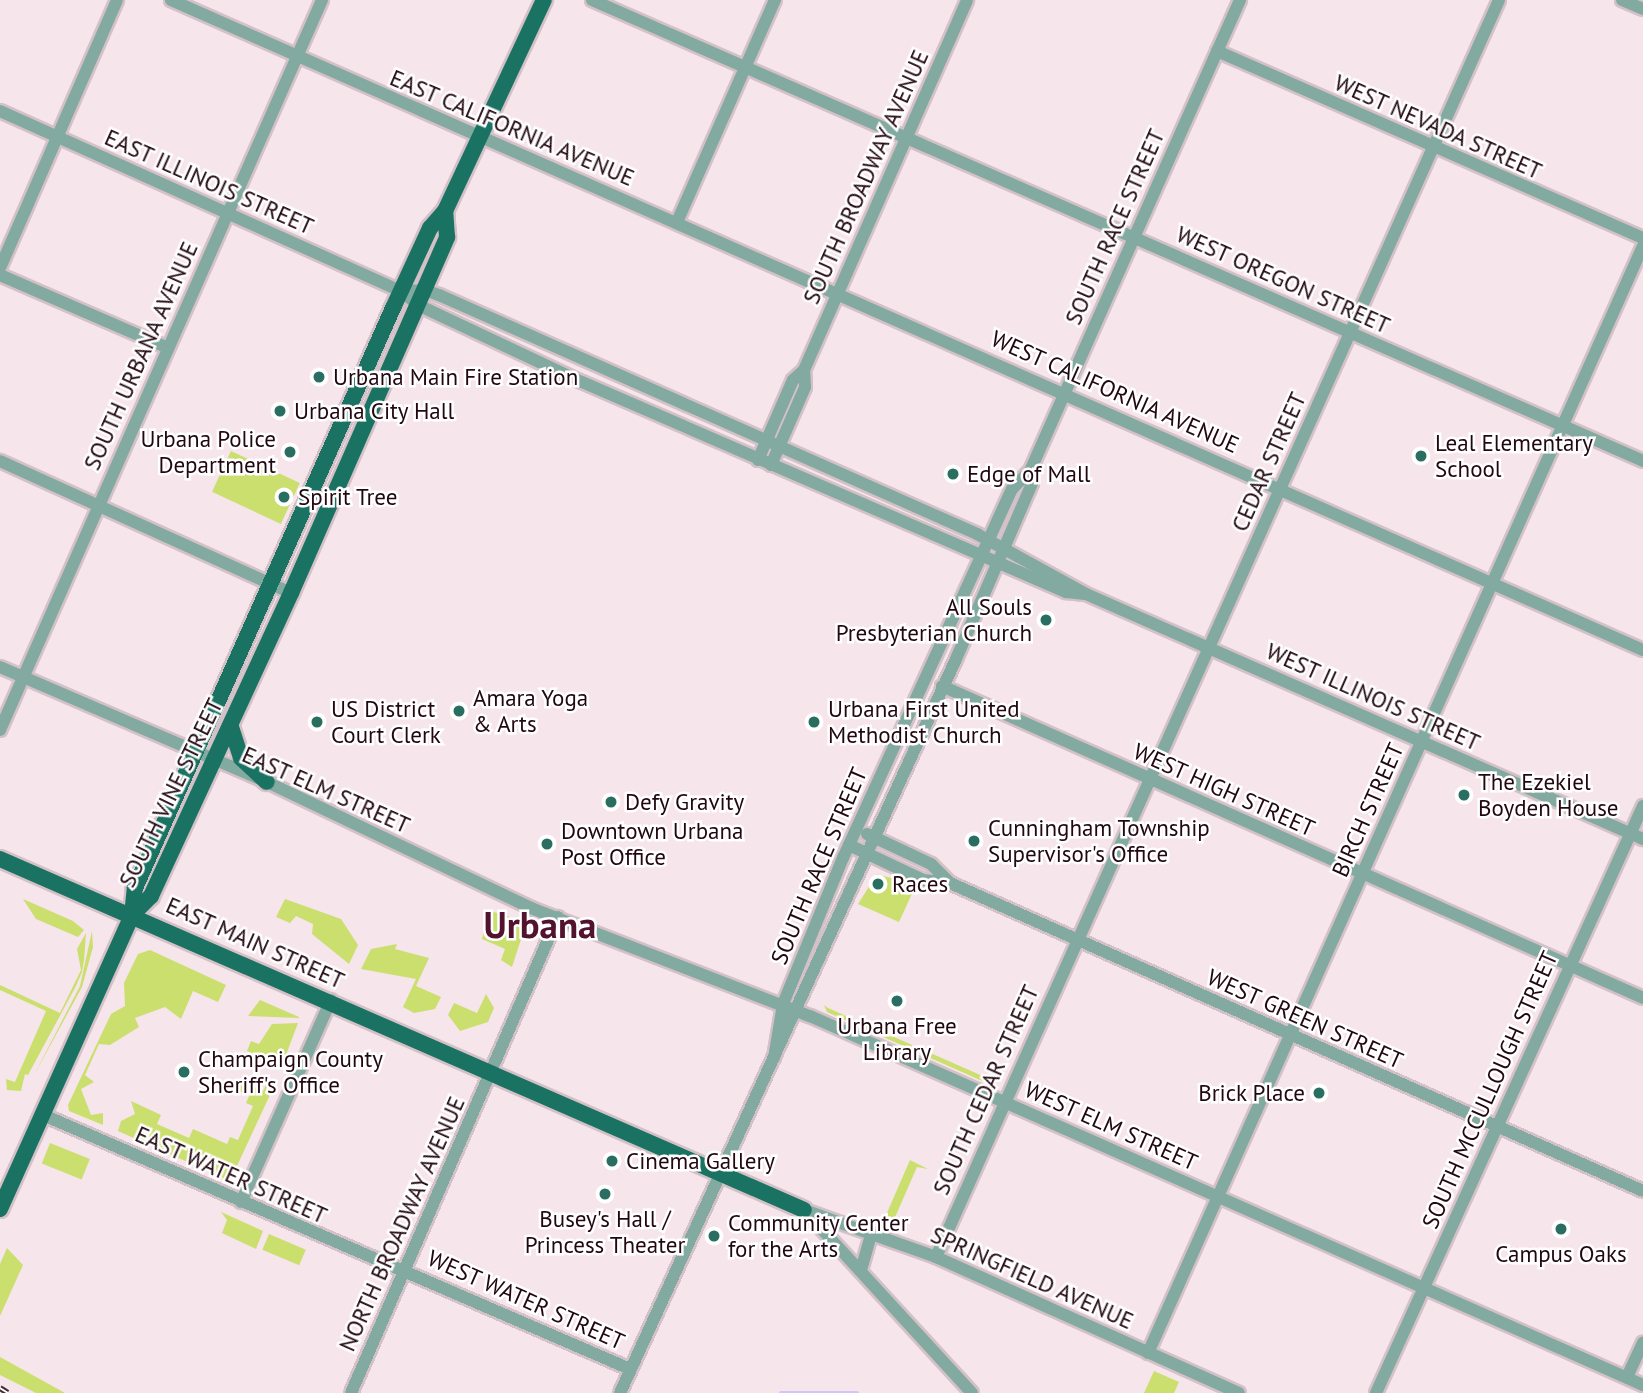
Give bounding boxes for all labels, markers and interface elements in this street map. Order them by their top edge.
street label: SOUTH BROADWAY AVENUE [797,45,935,309]
street label: EAST CALIFORNIA AVENUE [385,64,639,192]
street label: WEST NEVADA STREET [1329,68,1547,186]
street label: EAST ILLINOIS STREET [100,123,318,241]
street label: SOUTH RACE STREET [1059,125,1171,329]
street label: WEST OREGON STREET [1172,220,1394,340]
street label: SOUTH URBANA AVENUE [78,237,204,475]
street label: WEST CALIFORNIA AVENUE [986,324,1244,460]
place label: Urbana Main Fire Station [333,363,578,391]
marker: Urbana Main Fire Station [311,369,327,385]
street label: CEDAR STREET [1226,388,1312,536]
place label: Urbana City Hall [294,397,455,425]
marker: Urbana City Hall [272,403,288,419]
place label: Urbana Police Department [140,425,276,479]
place label: Leal Elementary School [1435,429,1593,483]
marker: Urbana Police Department [282,444,298,460]
marker: Leal Elementary School [1413,448,1429,464]
place label: Edge of Mall [967,460,1090,488]
marker: Edge of Mall [945,466,961,482]
place label: Spirit Tree [298,483,398,511]
marker: Spirit Tree [276,489,292,505]
place label: All Souls Presbyterian Church [836,593,1032,647]
marker: All Souls Presbyterian Church [1038,612,1054,628]
street label: WEST ILLINOIS STREET [1261,637,1485,757]
place label: Amara Yoga & Arts [473,684,589,738]
street label: SOUTH VINE STREET [113,694,229,892]
place label: US District Court Clerk [331,695,441,749]
place label: Urbana First United Methodist Church [828,695,1020,749]
marker: Amara Yoga & Arts [451,703,467,719]
marker: US District Court Clerk [309,714,325,730]
marker: Urbana First United Methodist Church [806,714,822,730]
street label: WEST HIGH STREET [1129,737,1319,843]
street label: BIRCH STREET [1326,739,1410,881]
street label: EAST ELM STREET [237,740,415,840]
street label: SOUTH RACE STREET [765,764,873,968]
place label: The Ezekiel Boyden House [1478,768,1619,822]
marker: The Ezekiel Boyden House [1456,787,1472,803]
place label: Defy Gravity [625,788,745,816]
marker: Defy Gravity [603,794,619,810]
place label: Cunningham Township Supervisor's Office [988,814,1210,868]
place label: Downtown Urbana Post Office [561,817,743,871]
marker: Cunningham Township Supervisor's Office [966,833,982,849]
marker: Downtown Urbana Post Office [539,836,555,852]
place label: Races [892,870,948,898]
marker: Races [870,876,886,892]
street label: EAST MAIN STREET [161,891,349,995]
district label: Urbana [484,902,596,946]
street label: SOUTH MCCULLOUGH STREET [1416,947,1564,1233]
street label: WEST GREEN STREET [1202,963,1408,1075]
street label: SOUTH CEDAR STREET [927,981,1045,1199]
marker: Urbana Free Library [889,993,905,1009]
place label: Urbana Free Library [837,1012,957,1066]
place label: Champaign County Sheriff's Office [198,1045,383,1099]
marker: Champaign County Sheriff's Office [176,1064,192,1080]
street label: WEST ELM STREET [1020,1075,1202,1177]
place label: Brick Place [1198,1079,1305,1107]
marker: Brick Place [1311,1085,1327,1101]
street label: NORTH BROADWAY AVENUE [333,1092,471,1356]
street label: EAST WATER STREET [130,1120,332,1230]
place label: Cinema Gallery [626,1147,775,1175]
marker: Cinema Gallery [604,1153,620,1169]
marker: Busey's Hall / Princess Theater [597,1186,613,1202]
place label: Busey's Hall / Princess Theater [524,1205,686,1259]
place label: Community Center for the Arts [728,1209,909,1263]
street label: SPRINGFIELD AVENUE [926,1221,1138,1335]
marker: Campus Oaks [1553,1221,1569,1237]
marker: Community Center for the Arts [706,1228,722,1244]
place label: Campus Oaks [1495,1240,1627,1268]
street label: WEST WATER STREET [423,1244,629,1356]

